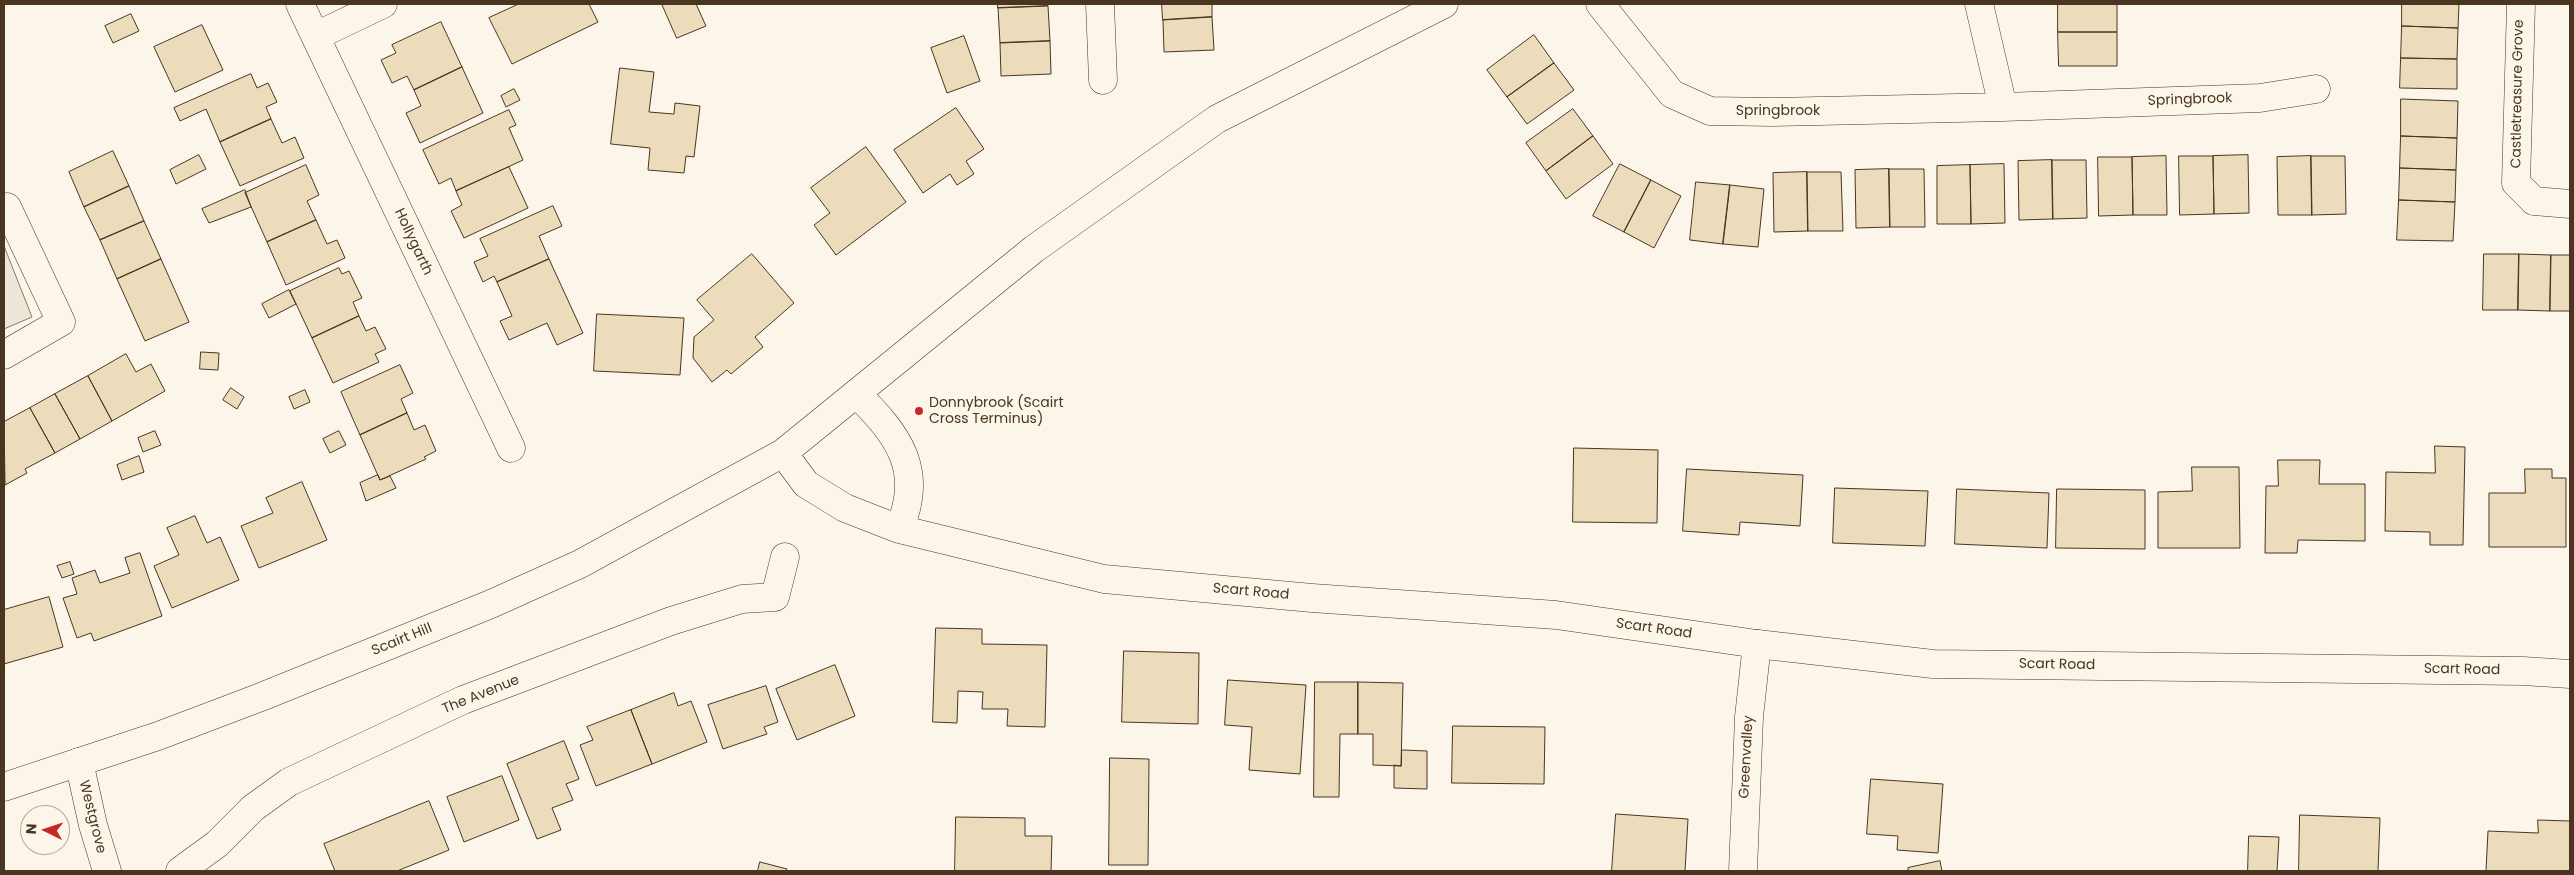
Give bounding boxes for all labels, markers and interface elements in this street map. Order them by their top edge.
street label: Castletreasure Grove [2508,19,2528,169]
street label: Springbrook [2147,90,2233,110]
street label: Springbrook [1736,103,1820,119]
street label: Hollygarth [390,206,436,278]
place label: Donnybrook (Scairt Cross Terminus) [929,395,1064,428]
marker: Donnybrook (Scairt Cross Terminus) [913,405,925,417]
street label: Scart Road [1212,580,1290,604]
street label: Scart Road [1615,615,1693,643]
street label: Scairt Hill [369,620,435,660]
street label: Scart Road [2019,656,2095,674]
street label: Scart Road [2424,661,2500,679]
street label: The Avenue [440,672,522,718]
street label: Greenvalley [1736,715,1758,799]
street label: Westgrove [75,779,109,855]
north arrow [20,805,70,855]
text: N [21,823,41,835]

